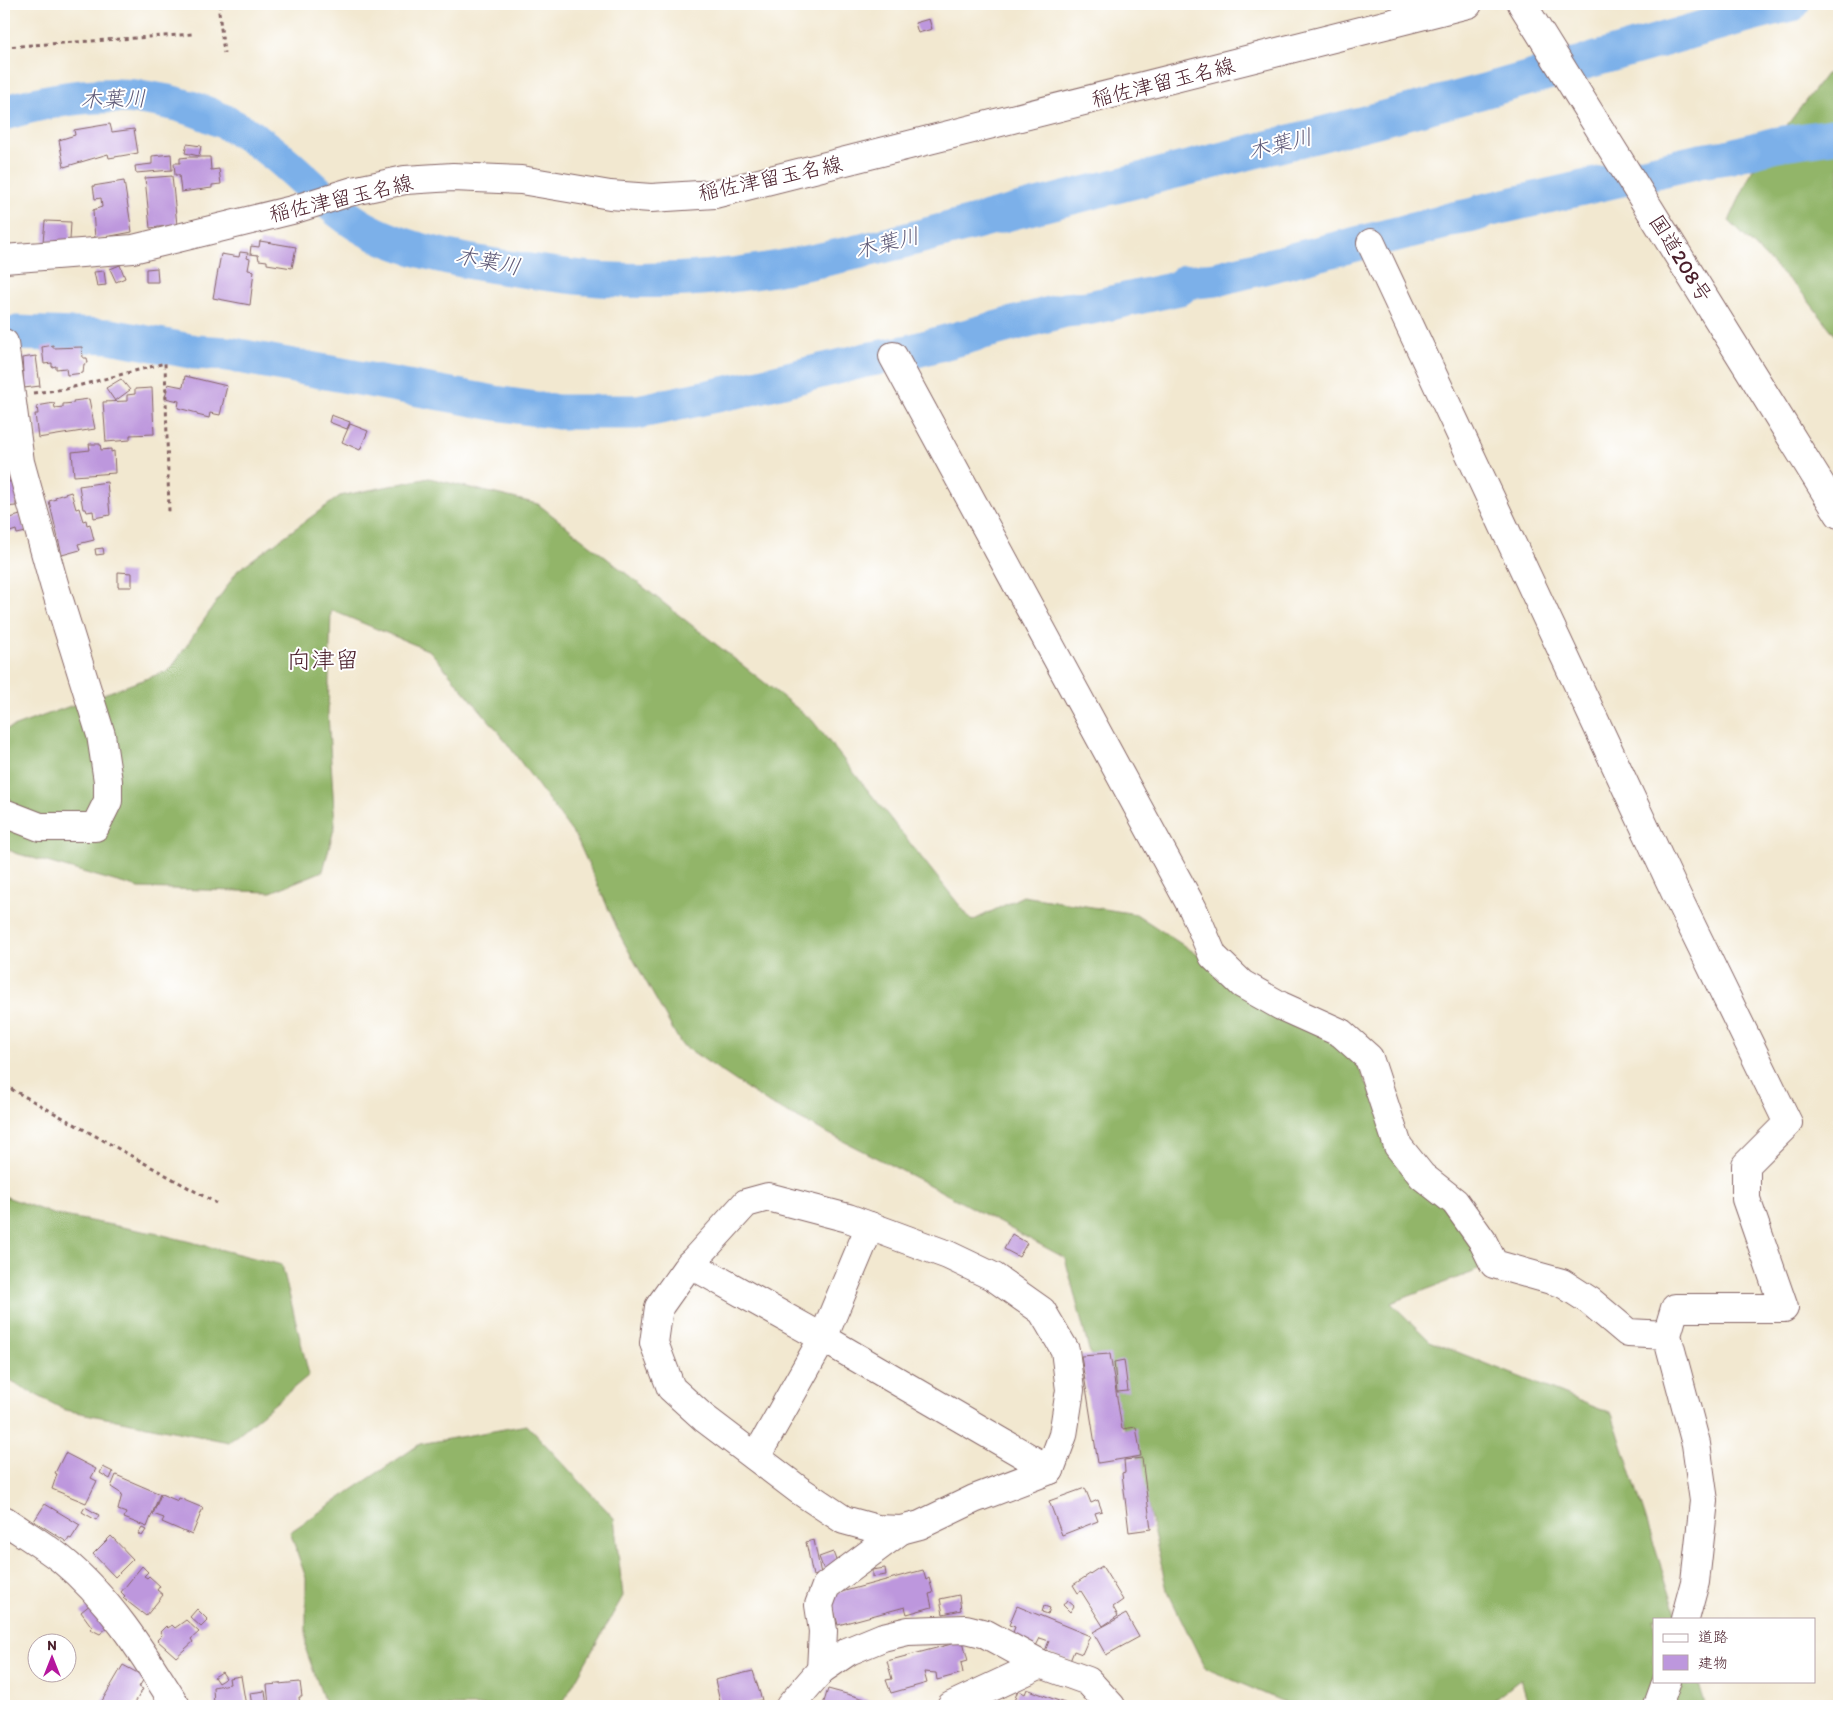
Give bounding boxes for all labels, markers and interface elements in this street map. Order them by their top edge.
street label: 稲佐津留玉名線 [1089,52,1237,112]
water label: 木葉川 [80,85,146,113]
water label: 木葉川 [1245,123,1315,165]
street label: 稲佐津留玉名線 [696,150,844,206]
street label: 稲佐津留玉名線 [267,169,415,227]
street label: 国道208号 [1644,210,1718,306]
water label: 木葉川 [852,222,922,264]
water label: 木葉川 [453,241,523,281]
district label: 向津留 [287,645,359,674]
legend [1653,1618,1816,1682]
text: 道路 [1698,1628,1728,1646]
north arrow [28,1632,78,1682]
text: N [47,1637,57,1654]
text: 建物 [1698,1654,1728,1672]

